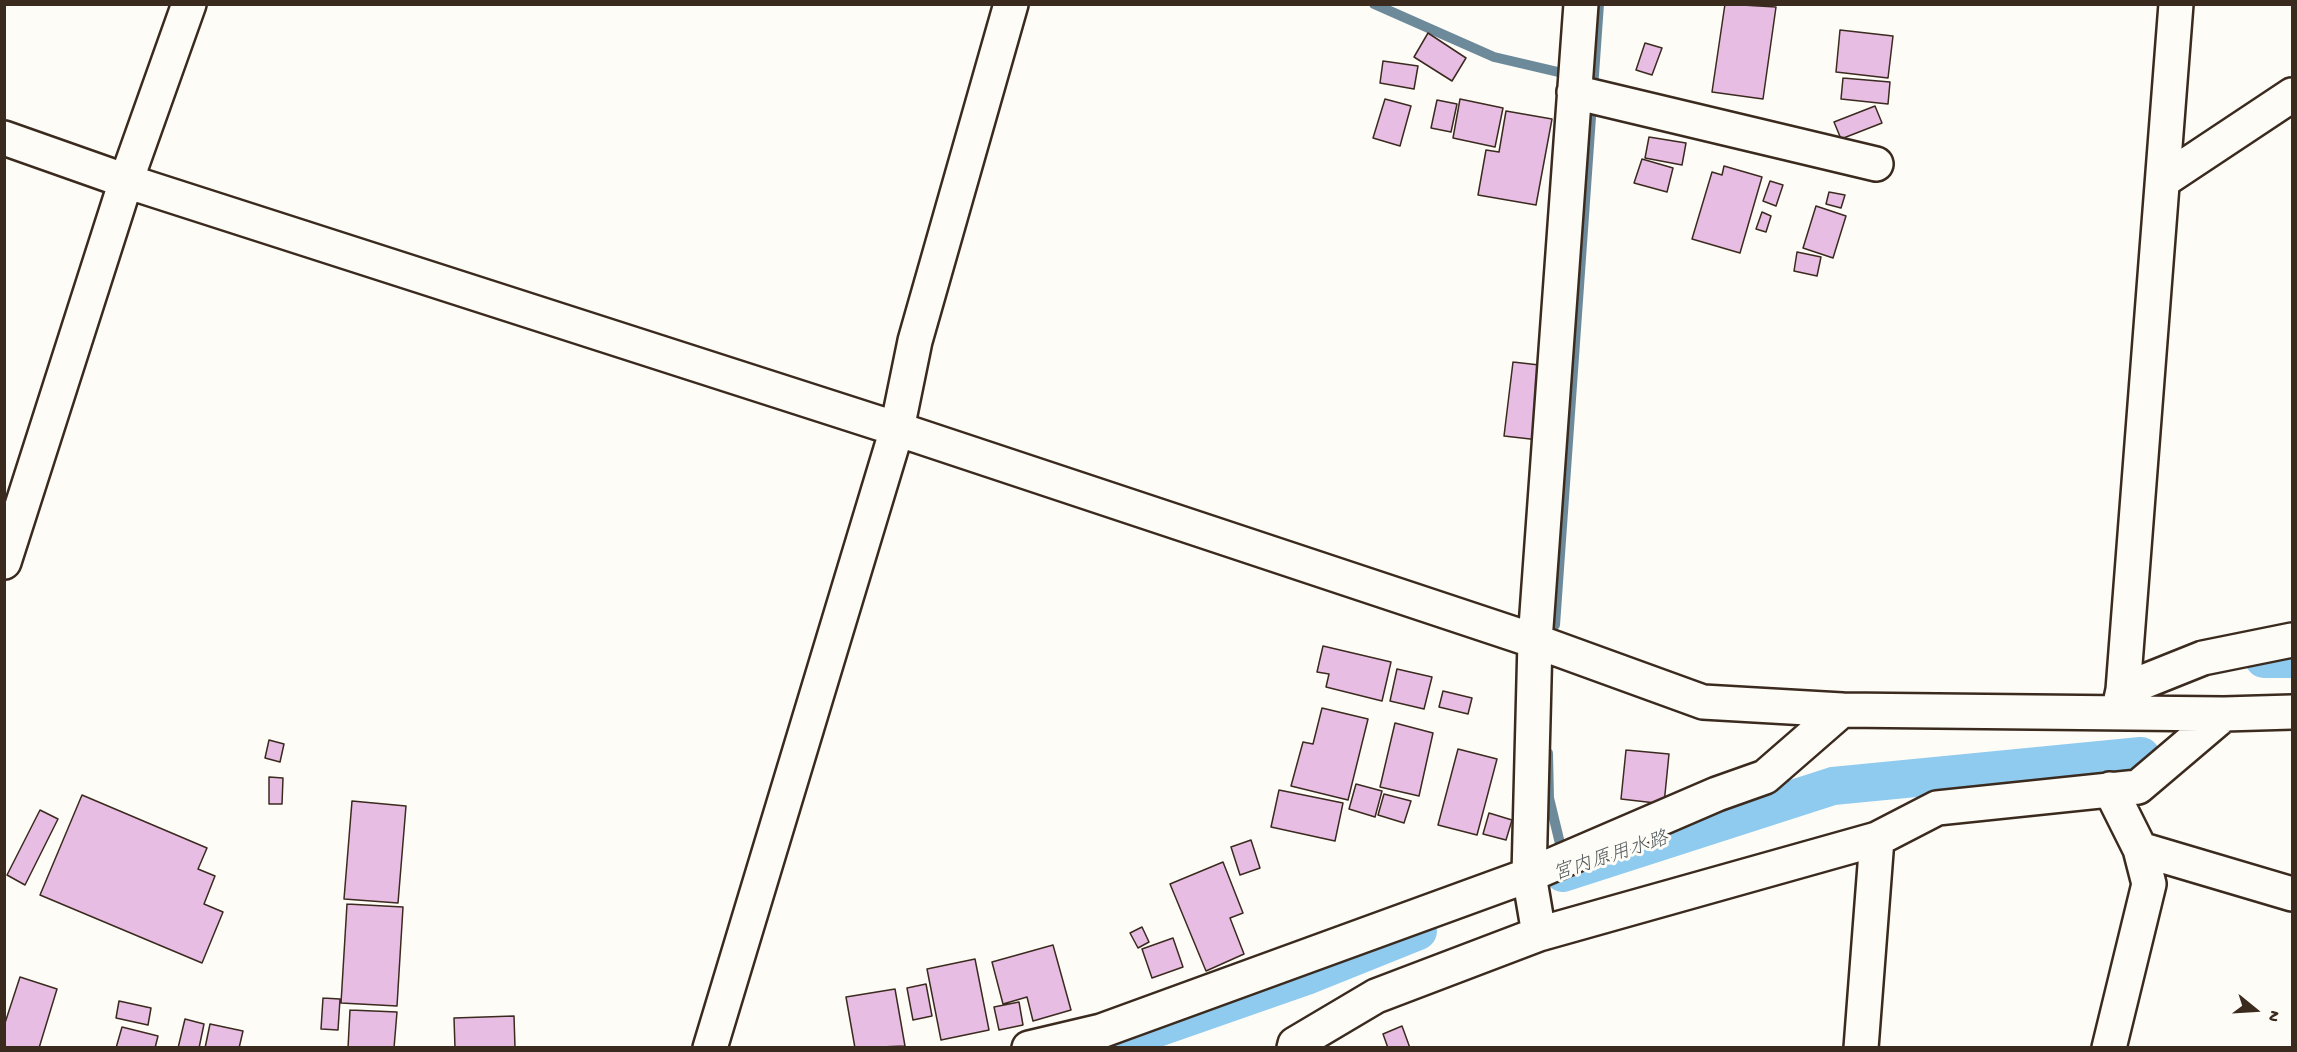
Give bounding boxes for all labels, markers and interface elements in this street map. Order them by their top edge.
water label: 宮内原用水路 [1550,828,1672,888]
north arrow [2225,980,2285,1040]
text: N [2262,1008,2283,1024]

